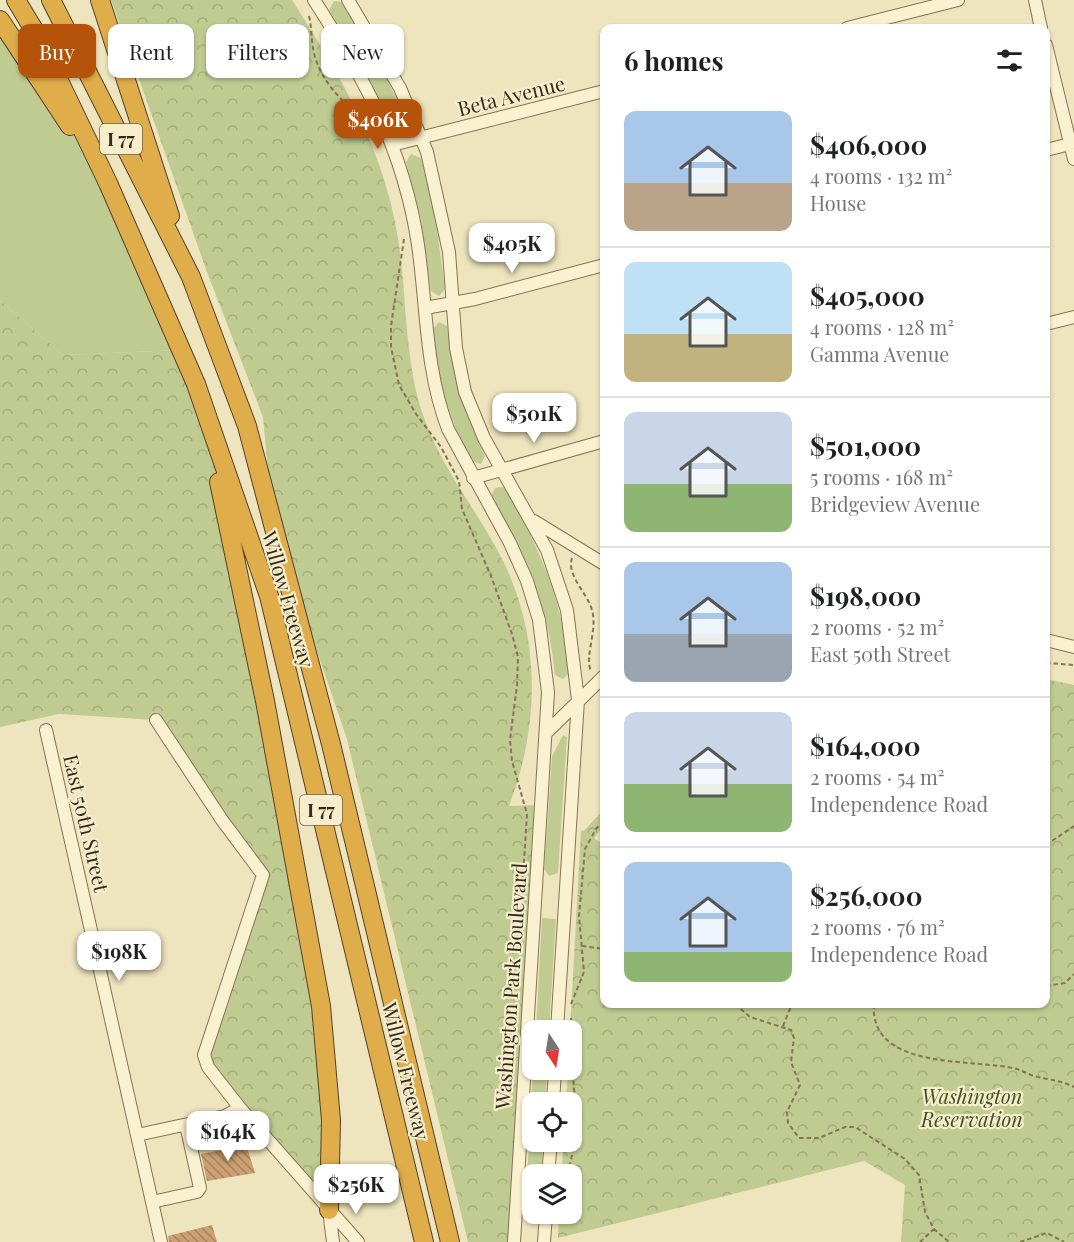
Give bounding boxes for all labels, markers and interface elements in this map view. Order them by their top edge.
chip: Buy [18,24,96,78]
chip: Rent [108,24,194,78]
chip: Filters [206,24,309,78]
chip: New [321,24,404,78]
text: 6 homes [624,43,723,78]
icon: filters [993,44,1026,77]
street label: Beta Avenue [455,69,567,121]
pin: $406K [336,99,420,150]
text: $406K [348,105,408,132]
road number: I 77 [100,124,142,154]
text: $406,000 [810,127,927,162]
icon: home [672,135,744,207]
text: 4 rooms · 132 m² [810,162,952,189]
text: House [810,189,866,216]
pin: $405K [470,223,554,274]
text: $405K [483,229,541,256]
text: $405,000 [810,278,925,313]
icon: home [672,286,744,358]
text: 4 rooms · 128 m² [810,313,954,340]
text: Gamma Avenue [810,340,949,367]
pin: $501K [492,393,576,444]
text: $501K [506,399,562,426]
text: $501,000 [810,428,921,463]
icon: home [672,436,744,508]
text: 5 rooms · 168 m² [810,463,953,490]
text: Bridgeview Avenue [810,490,980,517]
street label: Willow Freeway [256,527,321,670]
text: $198,000 [810,578,921,613]
icon: home [672,586,744,658]
text: 2 rooms · 52 m² [810,613,944,640]
text: East 50th Street [810,640,951,667]
text: $164,000 [810,728,921,763]
icon: home [672,736,744,808]
street label: East 50th Street [58,751,116,895]
text: 2 rooms · 54 m² [810,763,945,790]
text: Independence Road [810,790,988,817]
road number: I 77 [300,795,342,825]
street label: Washington Park Boulevard [488,861,532,1111]
text: $256,000 [810,878,922,913]
icon: home [672,886,744,958]
text: 2 rooms · 76 m² [810,913,945,940]
pin: $198K [77,931,161,982]
text: $198K [91,937,147,964]
text: Independence Road [810,940,988,967]
street label: Willow Freeway [377,999,437,1142]
north arrow [522,1020,582,1080]
map controls [522,1020,582,1224]
park label: Washington Reservation [920,1082,1023,1132]
button: locate [522,1092,582,1152]
pin: $164K [186,1111,270,1162]
text: $164K [200,1117,256,1144]
pin: $256K [314,1164,398,1215]
button: layers [522,1164,582,1224]
text: $256K [328,1170,384,1197]

